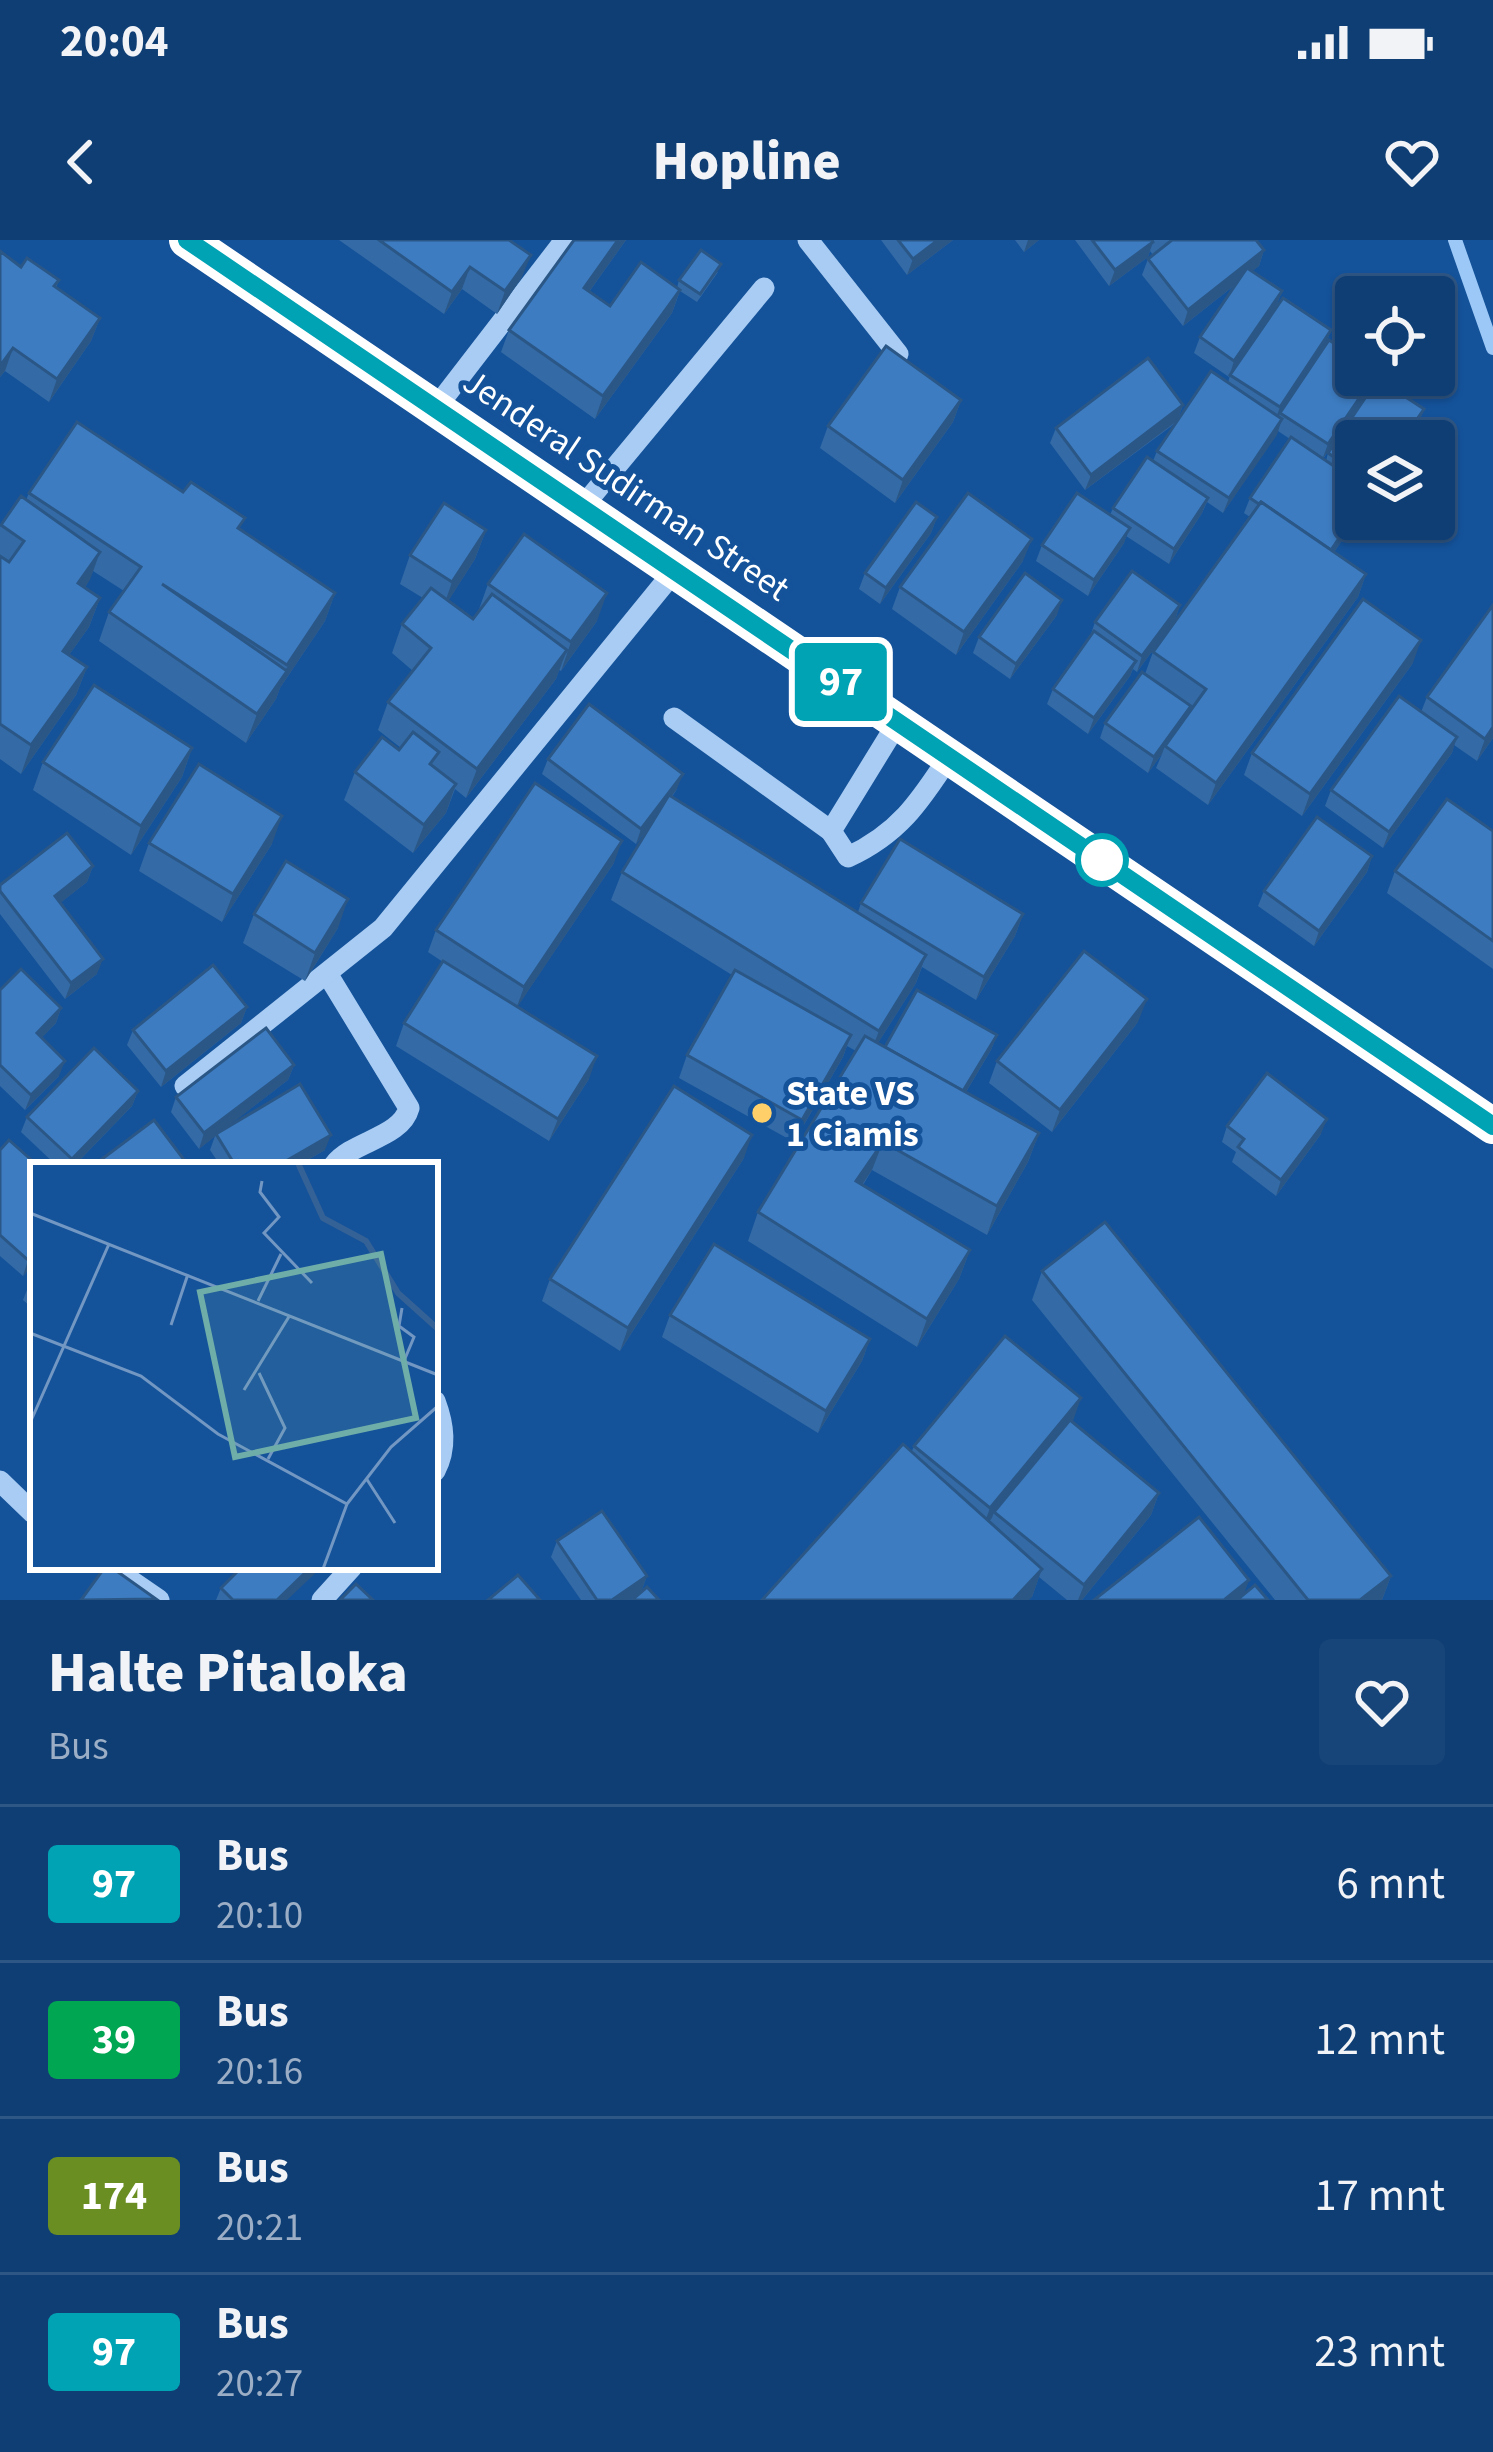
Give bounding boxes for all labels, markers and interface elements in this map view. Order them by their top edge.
text: 20:04 [60,10,169,74]
text: Hopline [652,124,841,201]
icon: back [48,129,114,195]
icon: heart [1379,129,1445,195]
map controls [1335,276,1455,540]
button: locate [1335,276,1455,396]
street label: Jenderal Sudirman Street [453,357,800,614]
button: layers [1335,420,1455,540]
line badge: 97 [787,643,895,721]
text: 97 [819,652,863,712]
unlabelled marker [1077,835,1127,885]
place label: State VS 1 Ciamis [786,1068,919,1160]
marker: State VS 1 Ciamis [749,1100,775,1126]
inset map [30,1162,438,1570]
text: Halte Pitaloka [48,1633,408,1714]
button: heart [1319,1639,1445,1765]
text: Bus [48,1719,109,1775]
text: Bus [216,1824,289,1888]
text: 6 mnt [1337,1852,1445,1916]
text: 97 [92,1854,136,1914]
text: 20:10 [216,1888,303,1944]
text: Bus [216,1980,289,2044]
text: 12 mnt [1314,2008,1445,2072]
text: 39 [92,2010,136,2070]
text: 20:16 [216,2044,303,2100]
text: Bus [216,2136,289,2200]
text: 17 mnt [1314,2164,1445,2228]
text: 174 [81,2166,147,2226]
text: 20:21 [216,2200,303,2256]
text: Bus [216,2292,289,2356]
text: 23 mnt [1314,2320,1445,2384]
text: 97 [92,2322,136,2382]
text: 20:27 [216,2356,303,2412]

